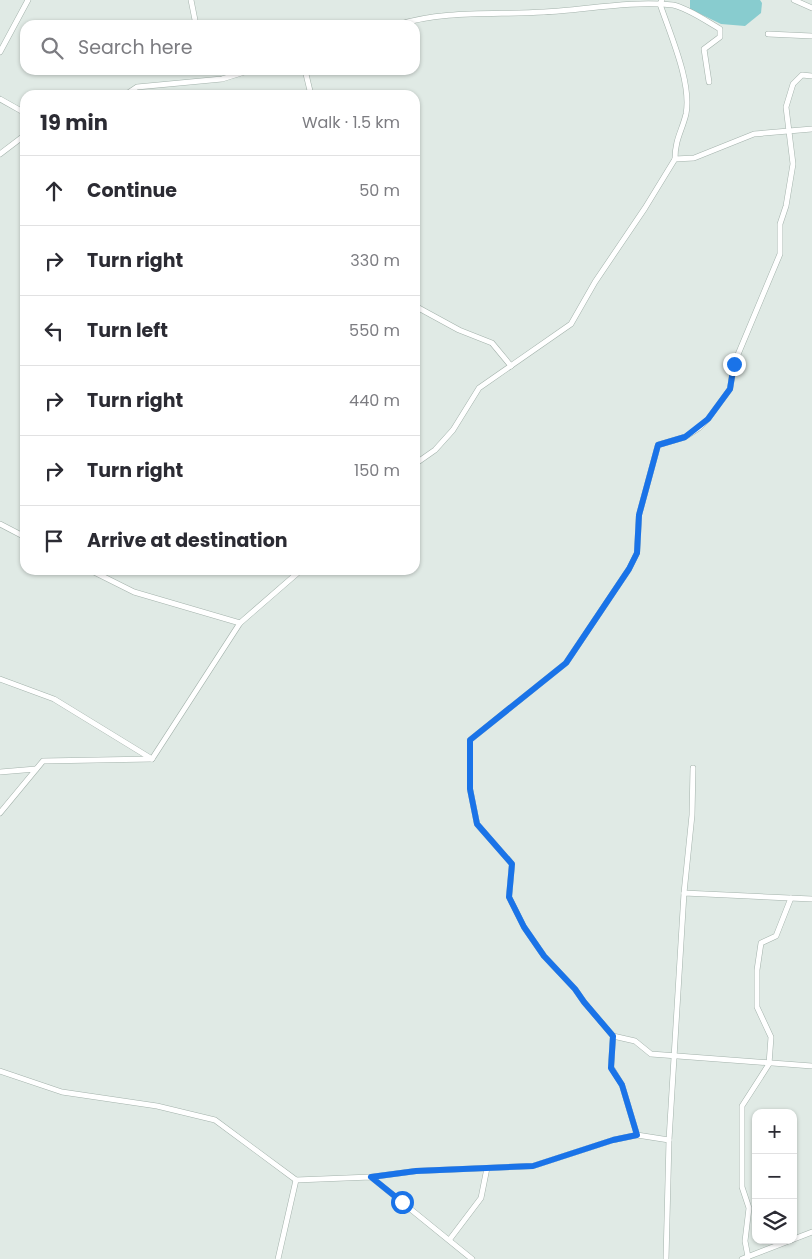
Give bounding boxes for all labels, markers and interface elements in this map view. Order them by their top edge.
search box [20,20,420,75]
icon: search [38,34,66,62]
text: Search here [78,34,192,61]
text: 19 min [40,108,108,137]
text: Walk · 1.5 km [302,111,400,134]
icon: ahead [40,177,68,205]
text: Continue [87,177,177,204]
text: 50 m [359,179,400,202]
icon: right [40,247,68,275]
text: Turn right [87,247,183,274]
text: 330 m [350,249,400,272]
icon: left [40,317,68,345]
text: Turn left [87,317,168,344]
text: 550 m [349,319,400,342]
route end [723,353,746,376]
icon: right [40,387,68,415]
text: Turn right [87,387,183,414]
text: 440 m [349,389,400,412]
icon: right [40,457,68,485]
text: Turn right [87,457,183,484]
text: 150 m [354,459,400,482]
icon: arrive [40,527,68,555]
text: Arrive at destination [87,527,288,554]
map controls [752,1109,797,1244]
button: + [752,1109,797,1154]
button: − [752,1154,797,1199]
route start [391,1191,414,1214]
button: layers [752,1199,797,1244]

